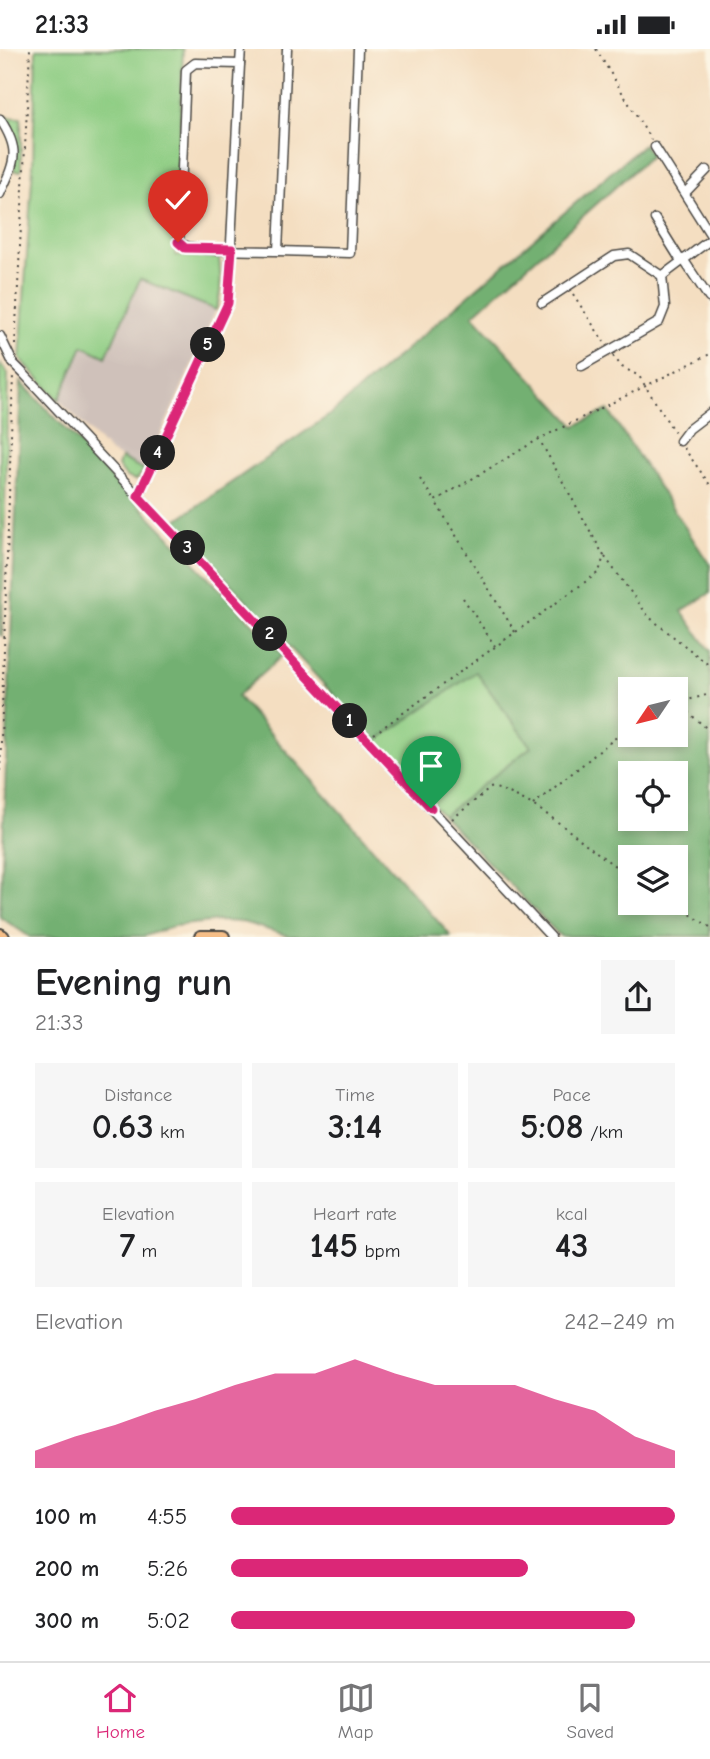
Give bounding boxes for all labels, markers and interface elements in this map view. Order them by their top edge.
text: 21:33 [35,10,89,40]
pin [148,170,208,242]
icon: check [159,181,197,219]
pin: 5 [190,327,226,363]
text: 5 [202,333,213,355]
pin: 4 [140,435,176,471]
text: 4 [153,441,162,463]
pin: 3 [170,531,206,565]
text: 3 [183,536,192,558]
pin: 2 [252,617,288,651]
text: 2 [265,622,274,644]
north arrow [618,677,688,747]
map controls [618,677,688,915]
pin: 1 [332,703,368,739]
text: 1 [346,709,353,731]
pin [401,736,461,808]
icon: arrive [412,747,450,785]
button: locate [618,761,688,831]
button: layers [618,845,688,915]
button: share [601,960,675,1034]
text: Evening run [35,961,232,1005]
text: 21:33 [35,1009,84,1036]
text: Distance [104,1084,172,1106]
text: Time [335,1084,375,1106]
text: Pace [553,1084,591,1106]
text: 0.63 [92,1106,154,1147]
text: 3:14 [328,1106,382,1147]
text: 5:08 [520,1106,584,1147]
text: km [154,1121,185,1143]
text: /km [584,1121,623,1143]
text: Elevation [102,1203,175,1225]
text: Heart rate [313,1203,397,1225]
text: kcal [556,1203,588,1225]
text: 7 [119,1225,135,1266]
text: 145 [310,1225,358,1266]
text: 43 [555,1225,589,1266]
text: m [135,1240,157,1262]
text: bpm [358,1240,400,1262]
text: Elevation [35,1308,123,1335]
text: 242–249 m [564,1308,675,1335]
text: 100 m [35,1503,97,1530]
text: 4:55 [147,1503,187,1530]
text: 200 m [35,1555,99,1582]
text: 5:26 [147,1555,188,1582]
text: 300 m [35,1607,99,1634]
text: 5:02 [147,1607,190,1634]
tab: Home [96,1679,145,1743]
tab: Map [337,1679,375,1743]
tab: Saved [567,1679,614,1743]

